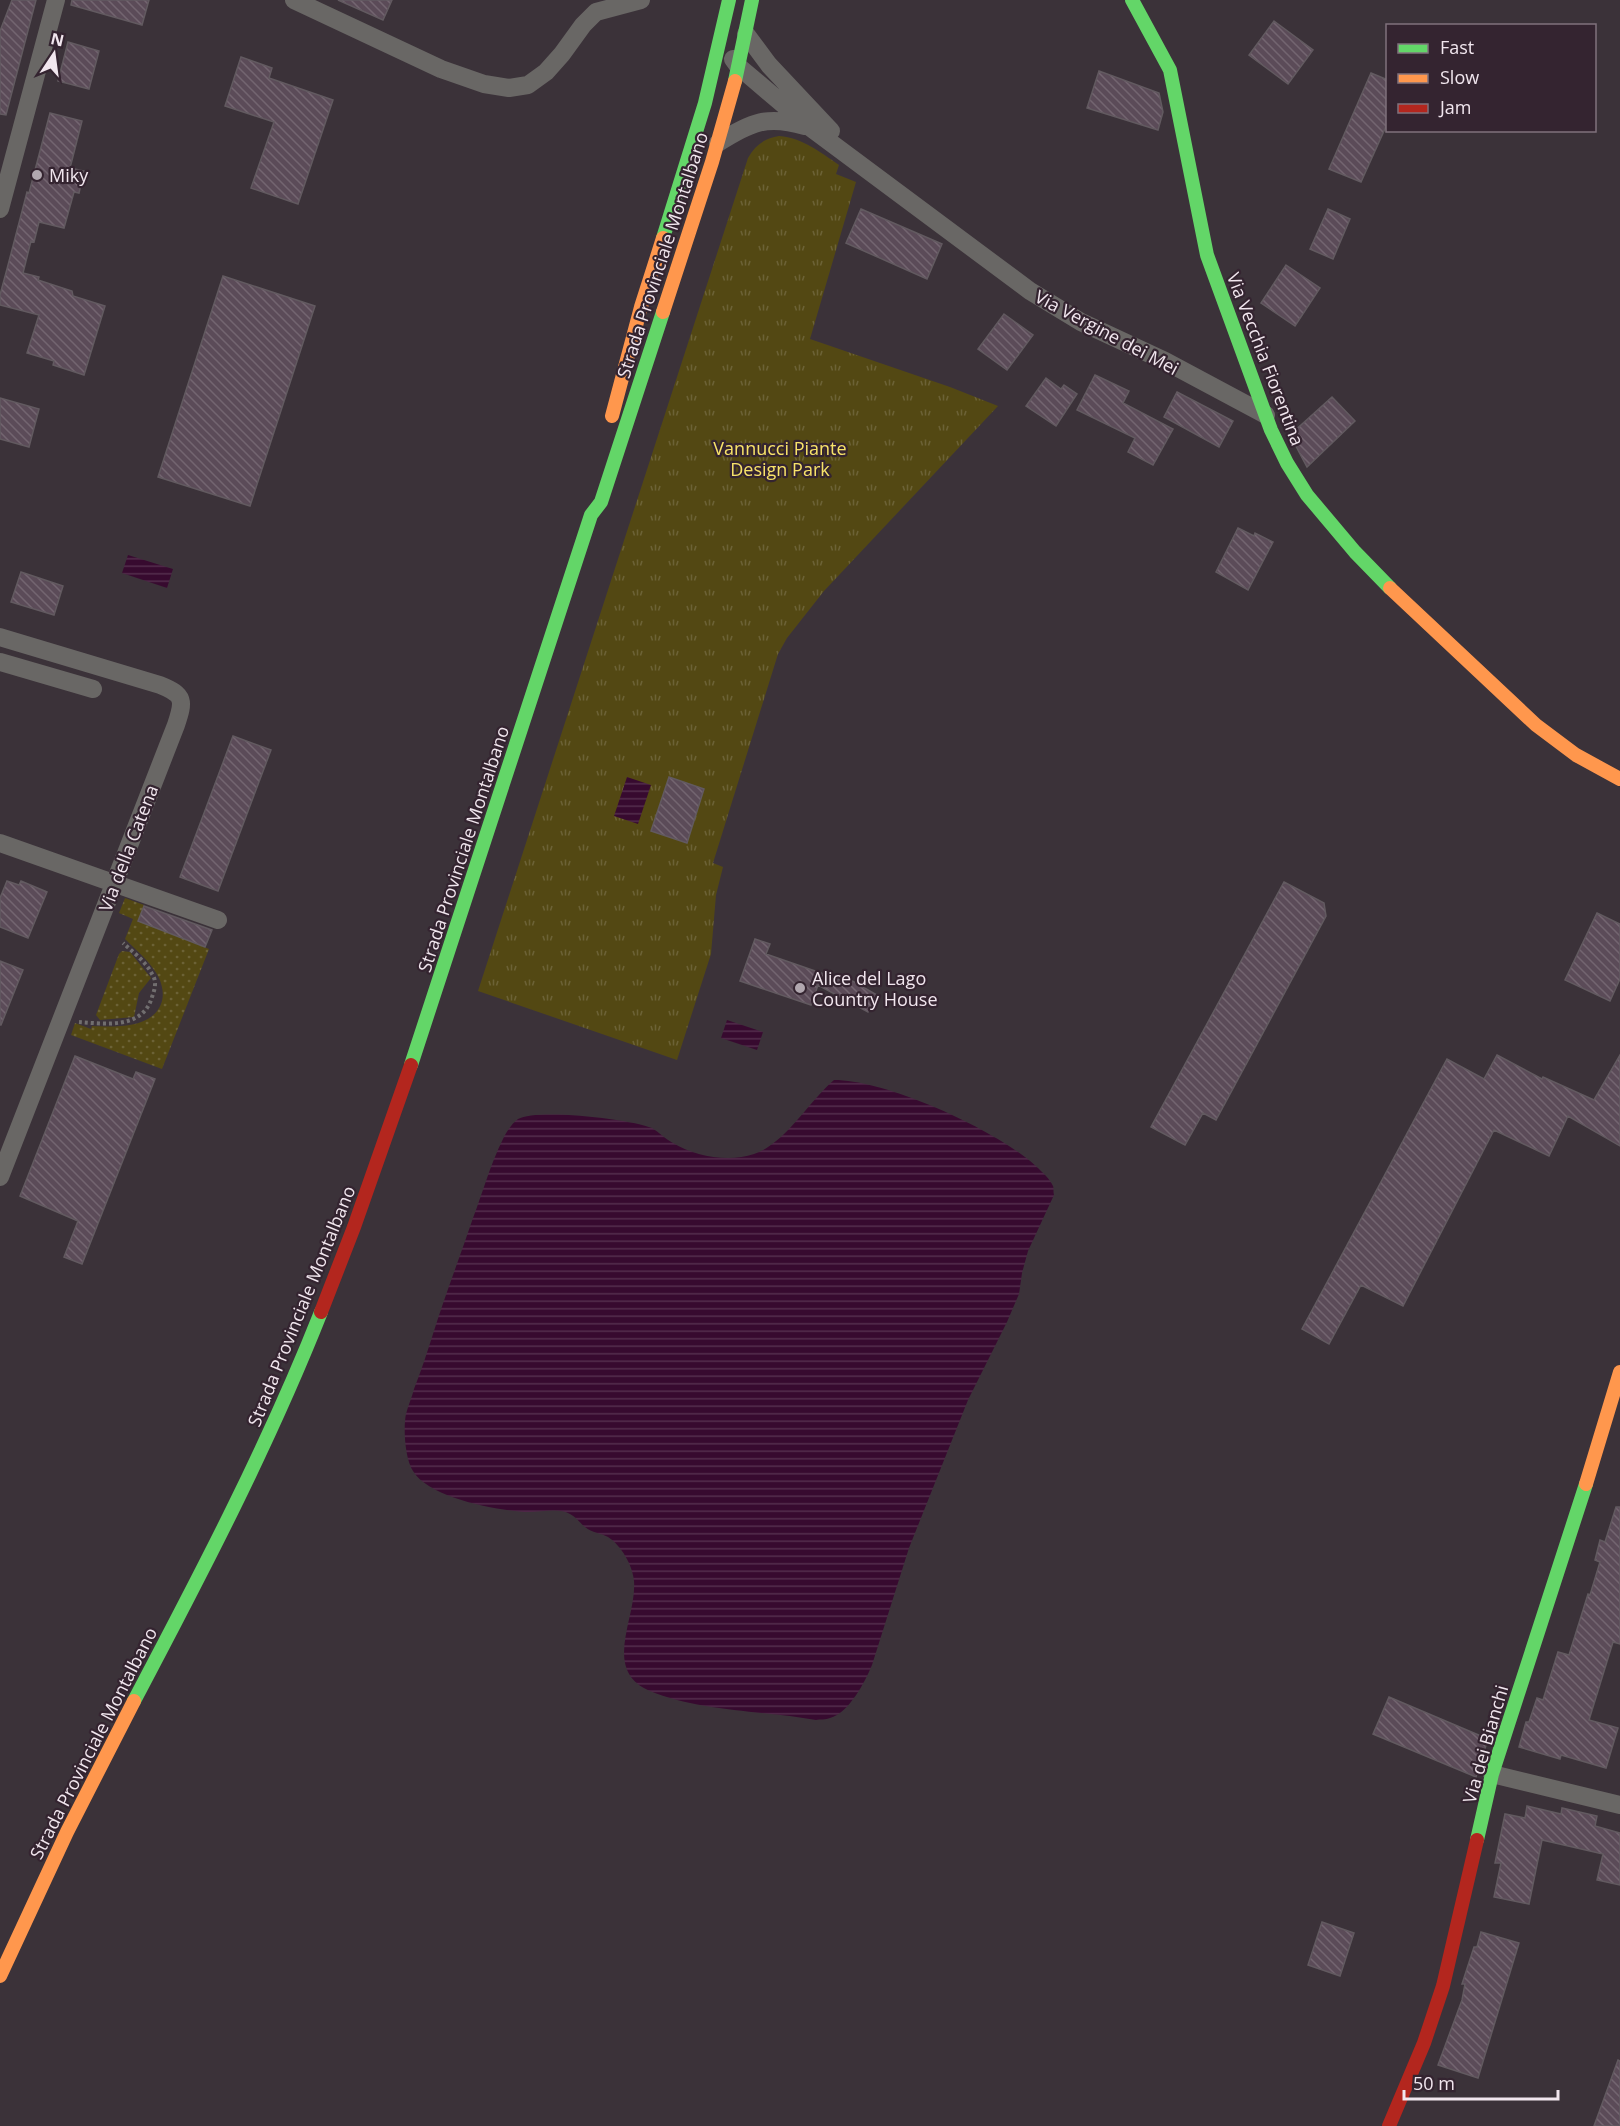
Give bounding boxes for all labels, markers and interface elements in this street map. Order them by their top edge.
north arrow [24,24,84,84]
legend [1386,24,1596,132]
text: N [49,27,66,52]
text: Fast [1440,35,1474,59]
text: Slow [1440,65,1479,89]
text: Jam [1438,95,1472,119]
street label: Strada Provinciale Montalbano [611,129,713,381]
place label: Miky [49,163,89,187]
marker: Miky [30,168,44,182]
street label: Via Vecchia Fiorentina [1222,269,1310,449]
street label: Via Vergine dei Mei [1031,284,1183,380]
park label: Vannucci Piante Design Park [713,436,847,481]
street label: Strada Provinciale Montalbano [412,723,514,975]
street label: Via della Catena [93,781,163,915]
place label: Alice del Lago Country House [812,966,938,1011]
marker: Alice del Lago Country House [793,981,807,995]
street label: Strada Provinciale Montalbano [242,1182,360,1430]
street label: Strada Provinciale Montalbano [24,1623,162,1863]
street label: Via dei Bianchi [1457,1682,1513,1806]
scale bar [1404,2063,1558,2101]
text: 50 m [1413,2071,1455,2095]

